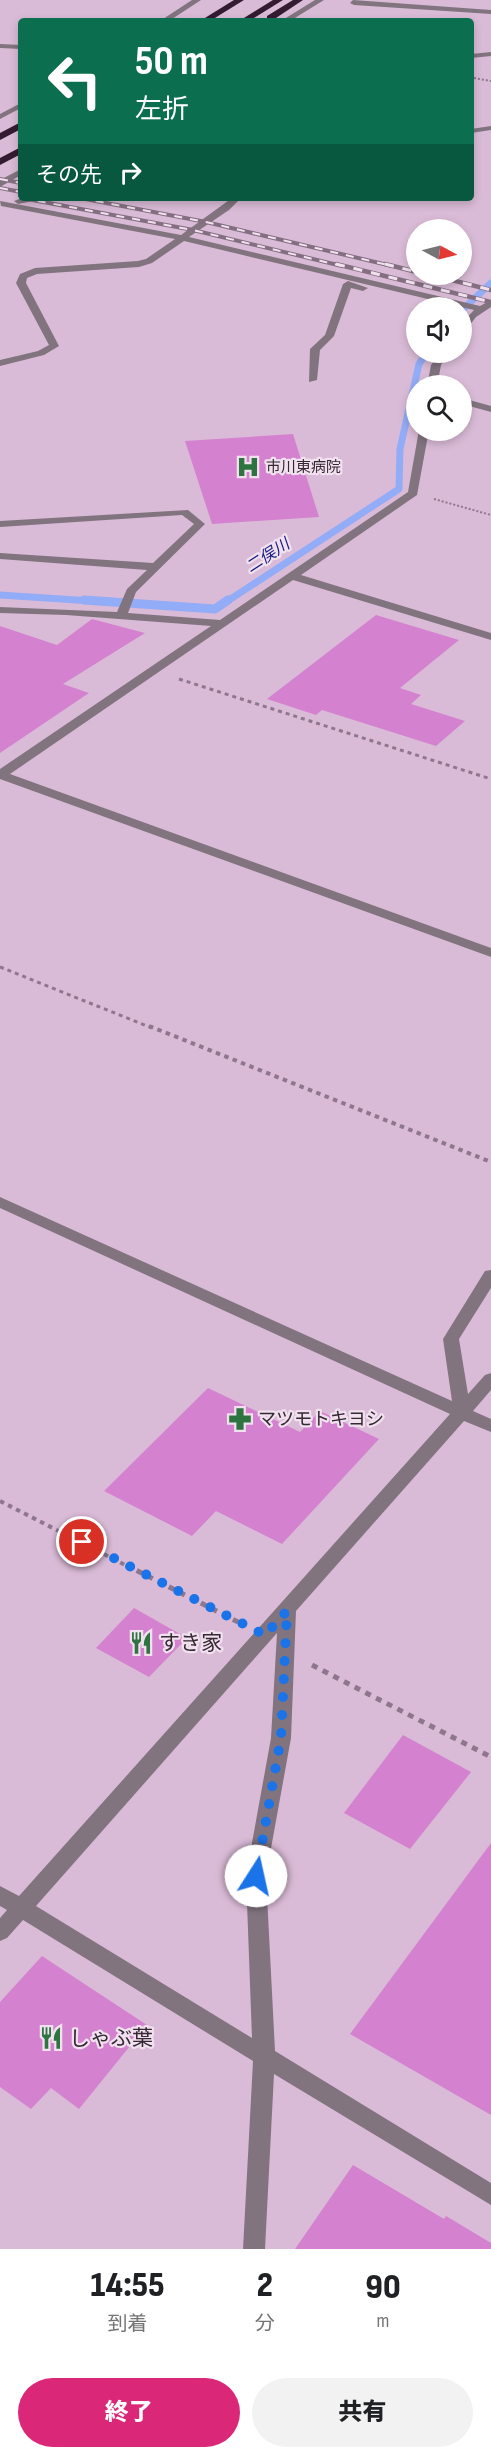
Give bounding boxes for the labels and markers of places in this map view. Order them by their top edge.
hospital icon: 市川東病院 [235,454,261,480]
place label: 市川東病院 [266,458,341,477]
pharmacy icon: マツモトキヨシ [227,1406,253,1432]
place label: マツモトキヨシ [258,1409,384,1430]
pin [56,1516,107,1567]
restaurant icon: すき家 [128,1630,154,1656]
place label: すき家 [159,1631,222,1656]
restaurant icon: しゃぶ葉 [38,2025,64,2051]
place label: しゃぶ葉 [69,2026,153,2051]

